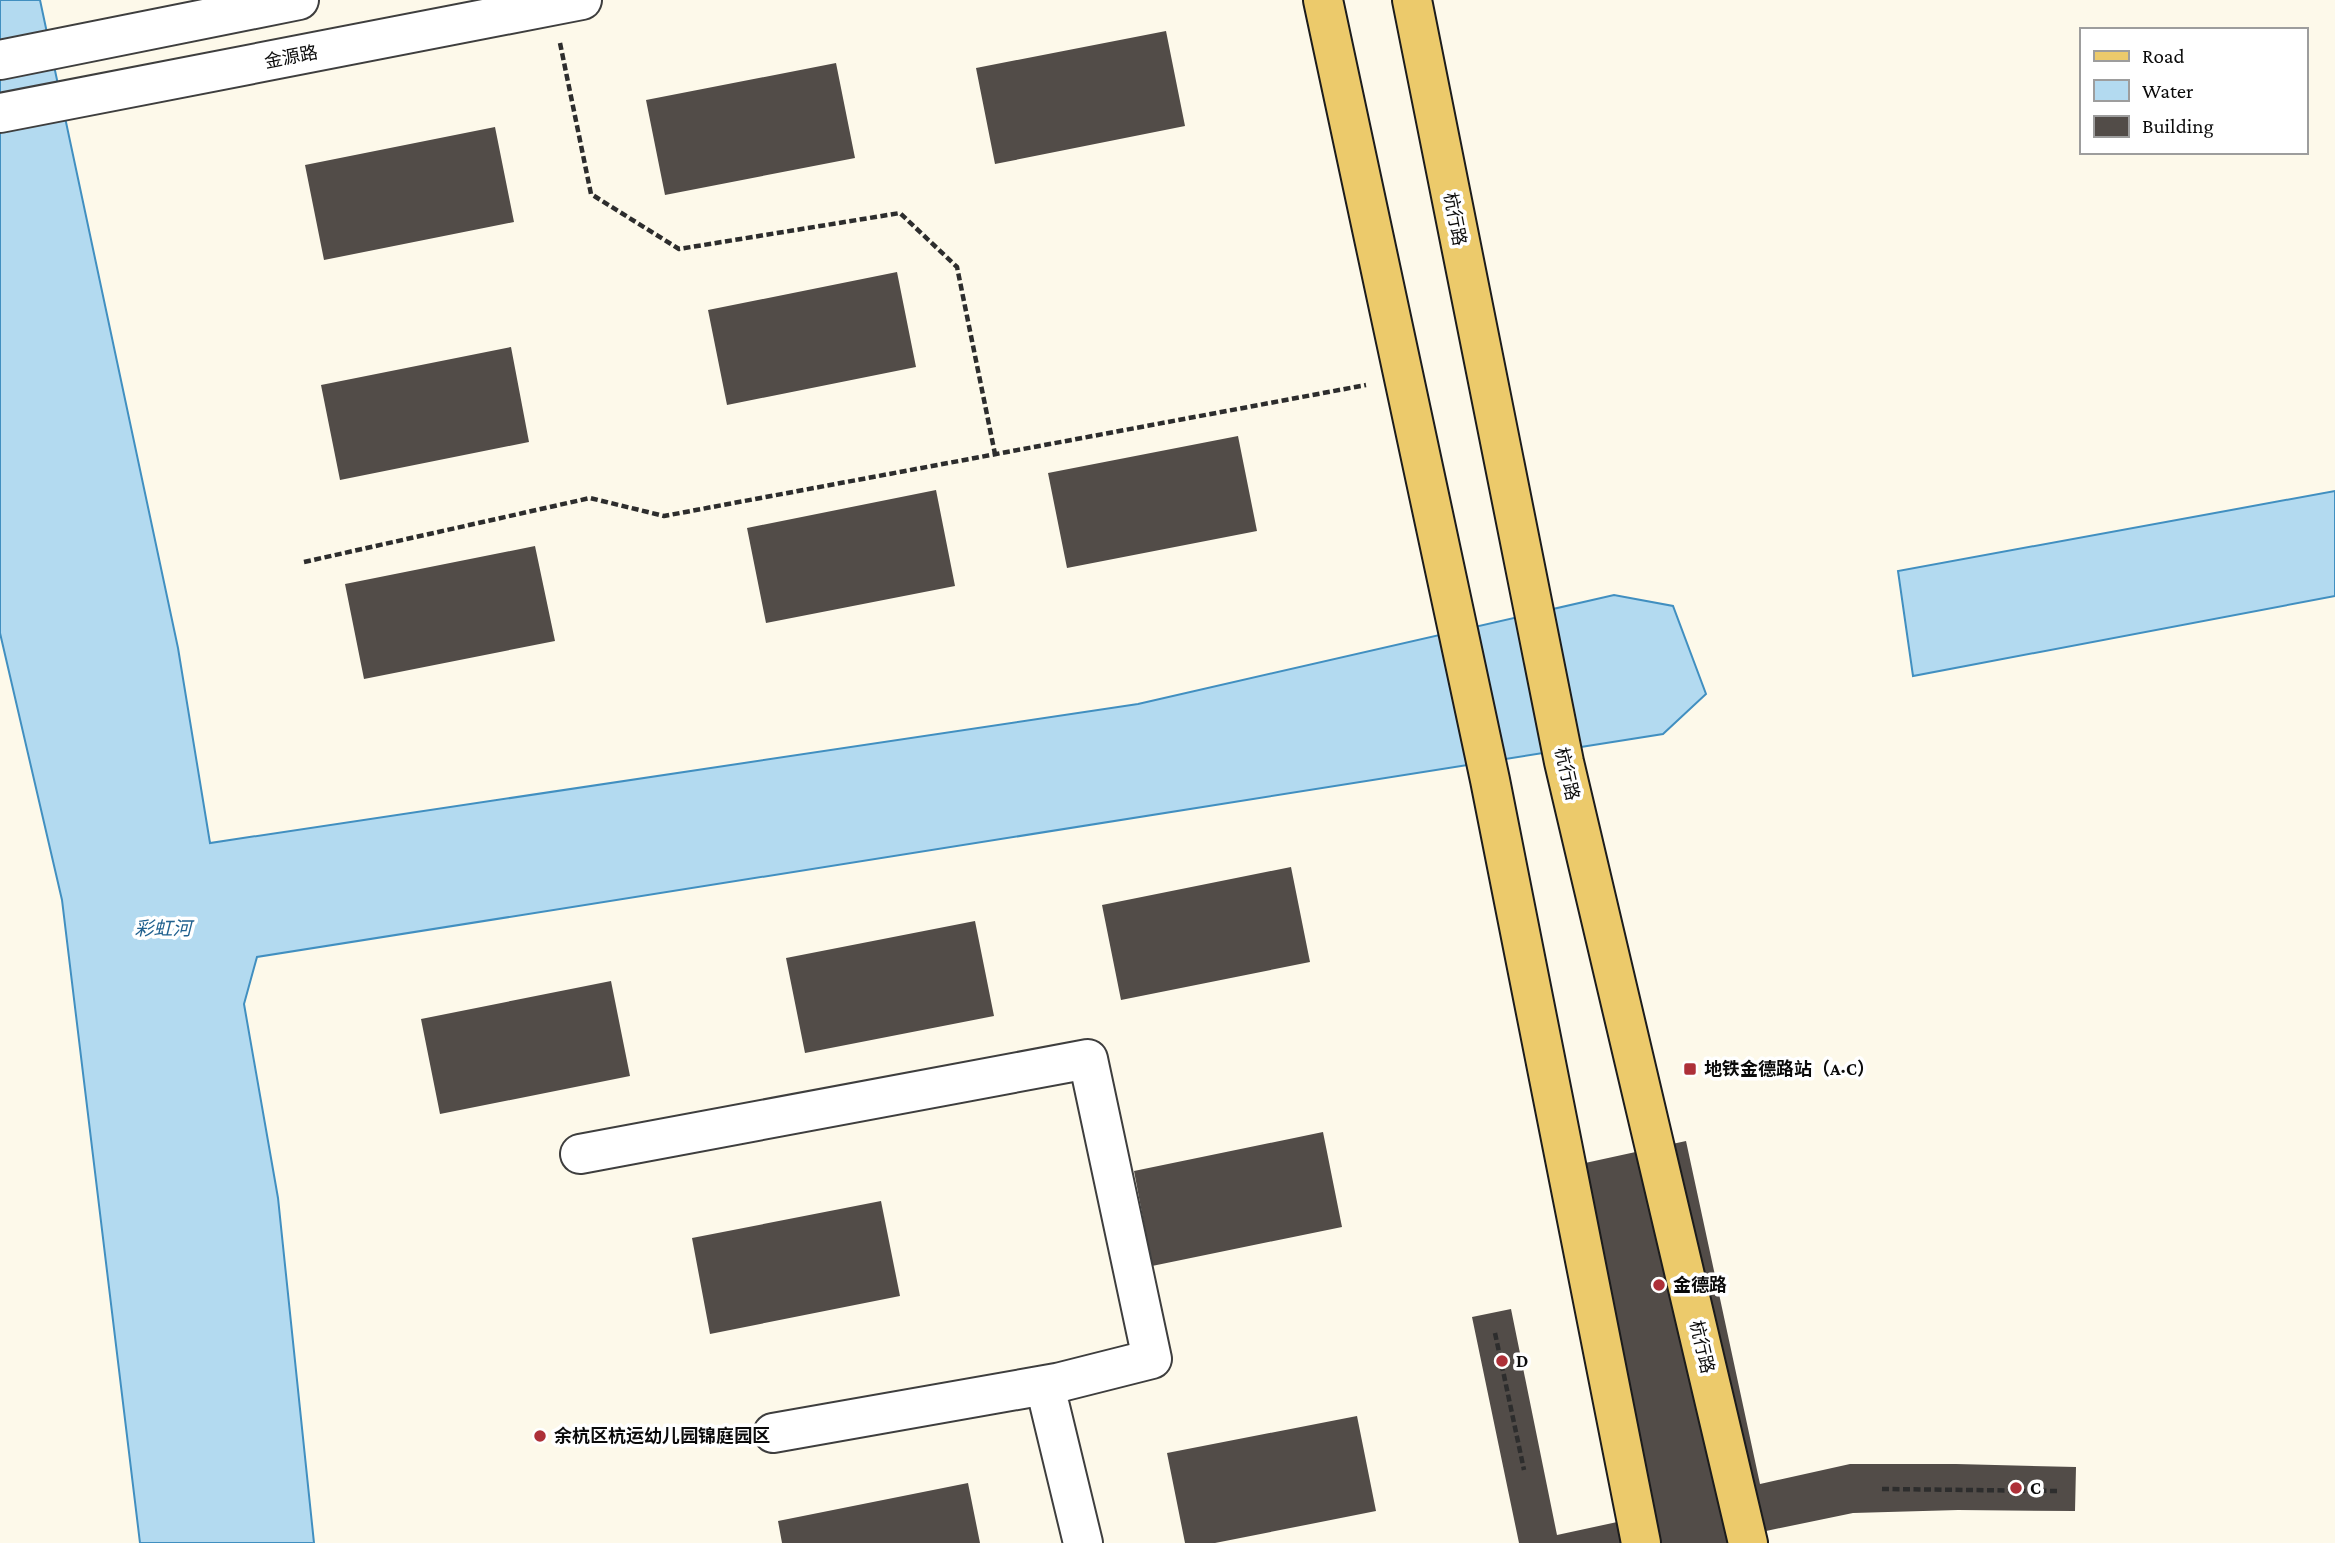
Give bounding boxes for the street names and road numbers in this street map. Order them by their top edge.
street label: 金源路 [263,42,319,72]
street label: 杭行路 [1440,191,1470,247]
street label: 杭行路 [1551,745,1583,803]
street label: 杭行路 [1686,1318,1718,1376]

